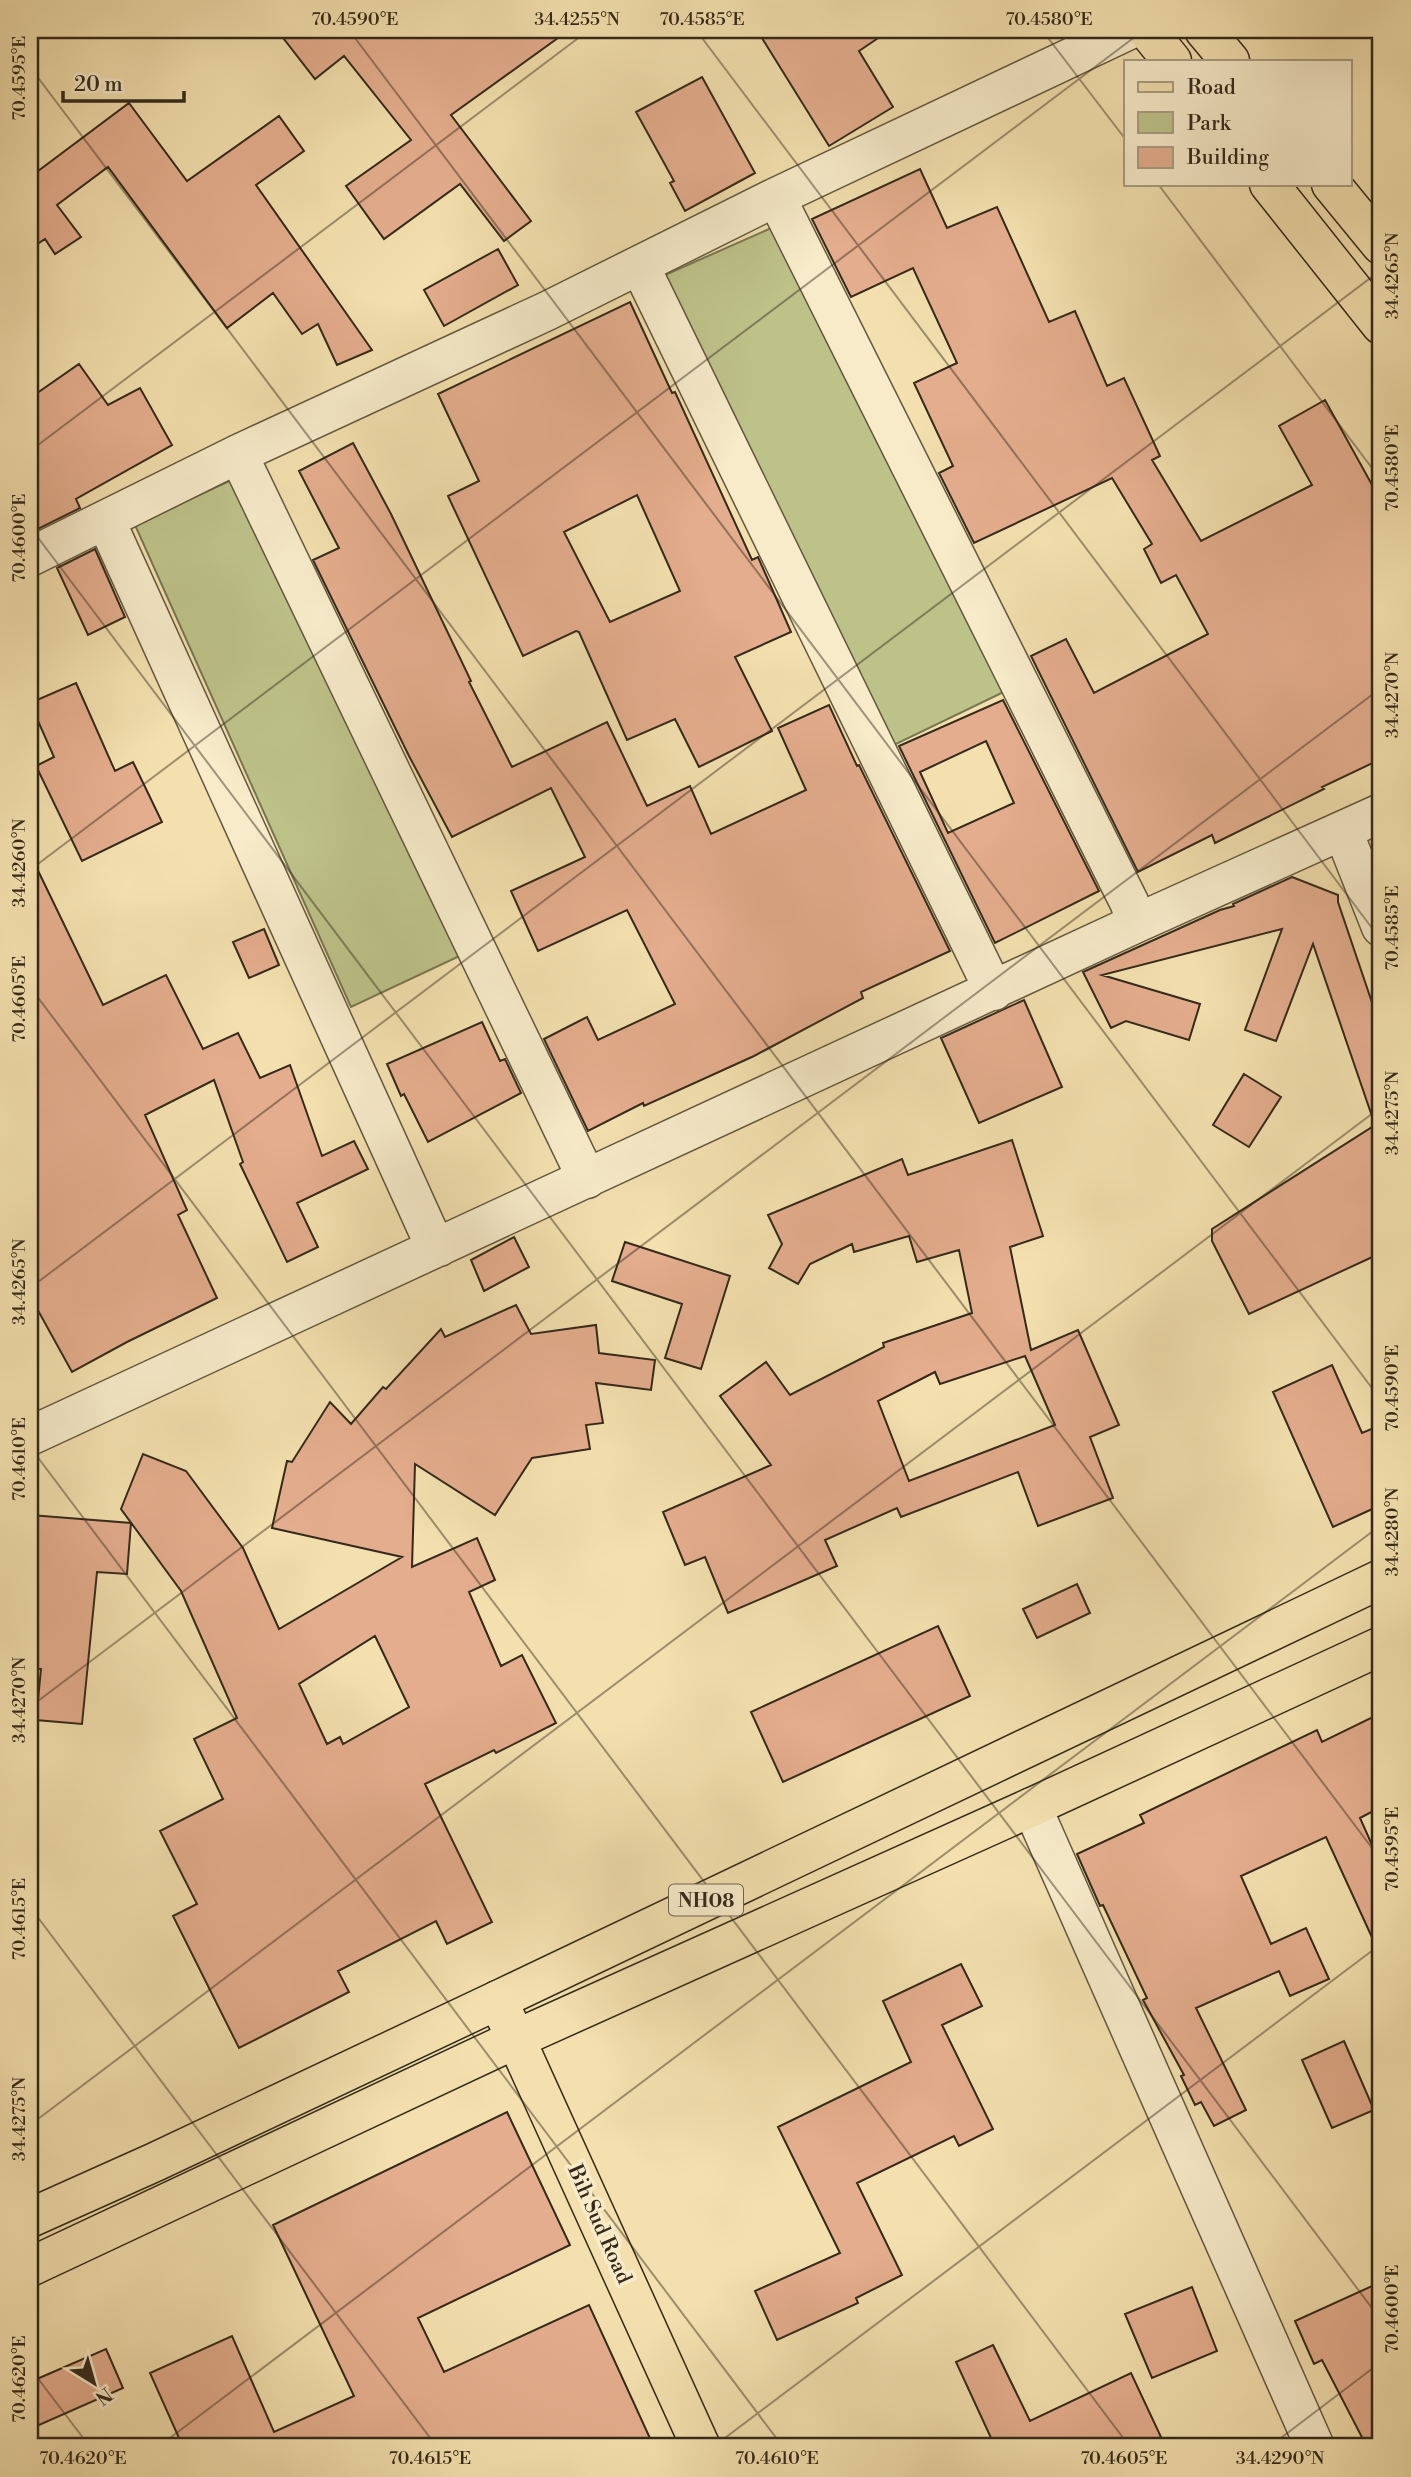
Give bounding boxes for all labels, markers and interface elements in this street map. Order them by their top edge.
text: 70.4590°E [311,8,399,31]
text: 34.4255°N [534,8,620,31]
text: 70.4585°E [659,8,745,31]
text: 70.4580°E [1005,8,1093,31]
text: 70.4595°E [8,35,31,121]
scale bar [63,60,184,104]
legend [1124,60,1352,186]
text: 20 m [74,72,123,98]
text: Road [1187,75,1236,101]
text: Park [1187,111,1232,137]
text: Building [1186,145,1269,171]
text: 34.4265°N [1381,232,1404,319]
text: 70.4580°E [1381,424,1404,512]
text: 70.4600°E [8,493,31,583]
text: 34.4270°N [1381,651,1404,738]
text: 34.4260°N [8,818,31,907]
text: 70.4585°E [1381,885,1404,971]
text: 70.4605°E [8,955,31,1043]
text: 34.4275°N [1381,1070,1404,1155]
text: 34.4265°N [8,1238,31,1325]
text: 70.4590°E [1381,1344,1404,1432]
text: 70.4610°E [8,1417,31,1501]
text: 34.4280°N [1381,1487,1404,1576]
text: 34.4270°N [8,1656,31,1743]
text: 70.4595°E [1381,1806,1404,1892]
text: 70.4615°E [8,1878,31,1960]
road number: NH08 [669,1884,743,1916]
text: 34.4275°N [8,2076,31,2161]
street label: Bih Sud Road [561,2160,637,2288]
text: 70.4600°E [1381,2264,1404,2354]
text: 70.4620°E [8,2335,31,2423]
north arrow [60,2348,130,2418]
text: N [90,2382,117,2410]
text: 70.4620°E [39,2447,127,2470]
text: 70.4615°E [389,2447,471,2470]
text: 70.4610°E [735,2447,819,2470]
text: 70.4605°E [1080,2447,1168,2470]
text: 34.4290°N [1236,2447,1325,2470]

